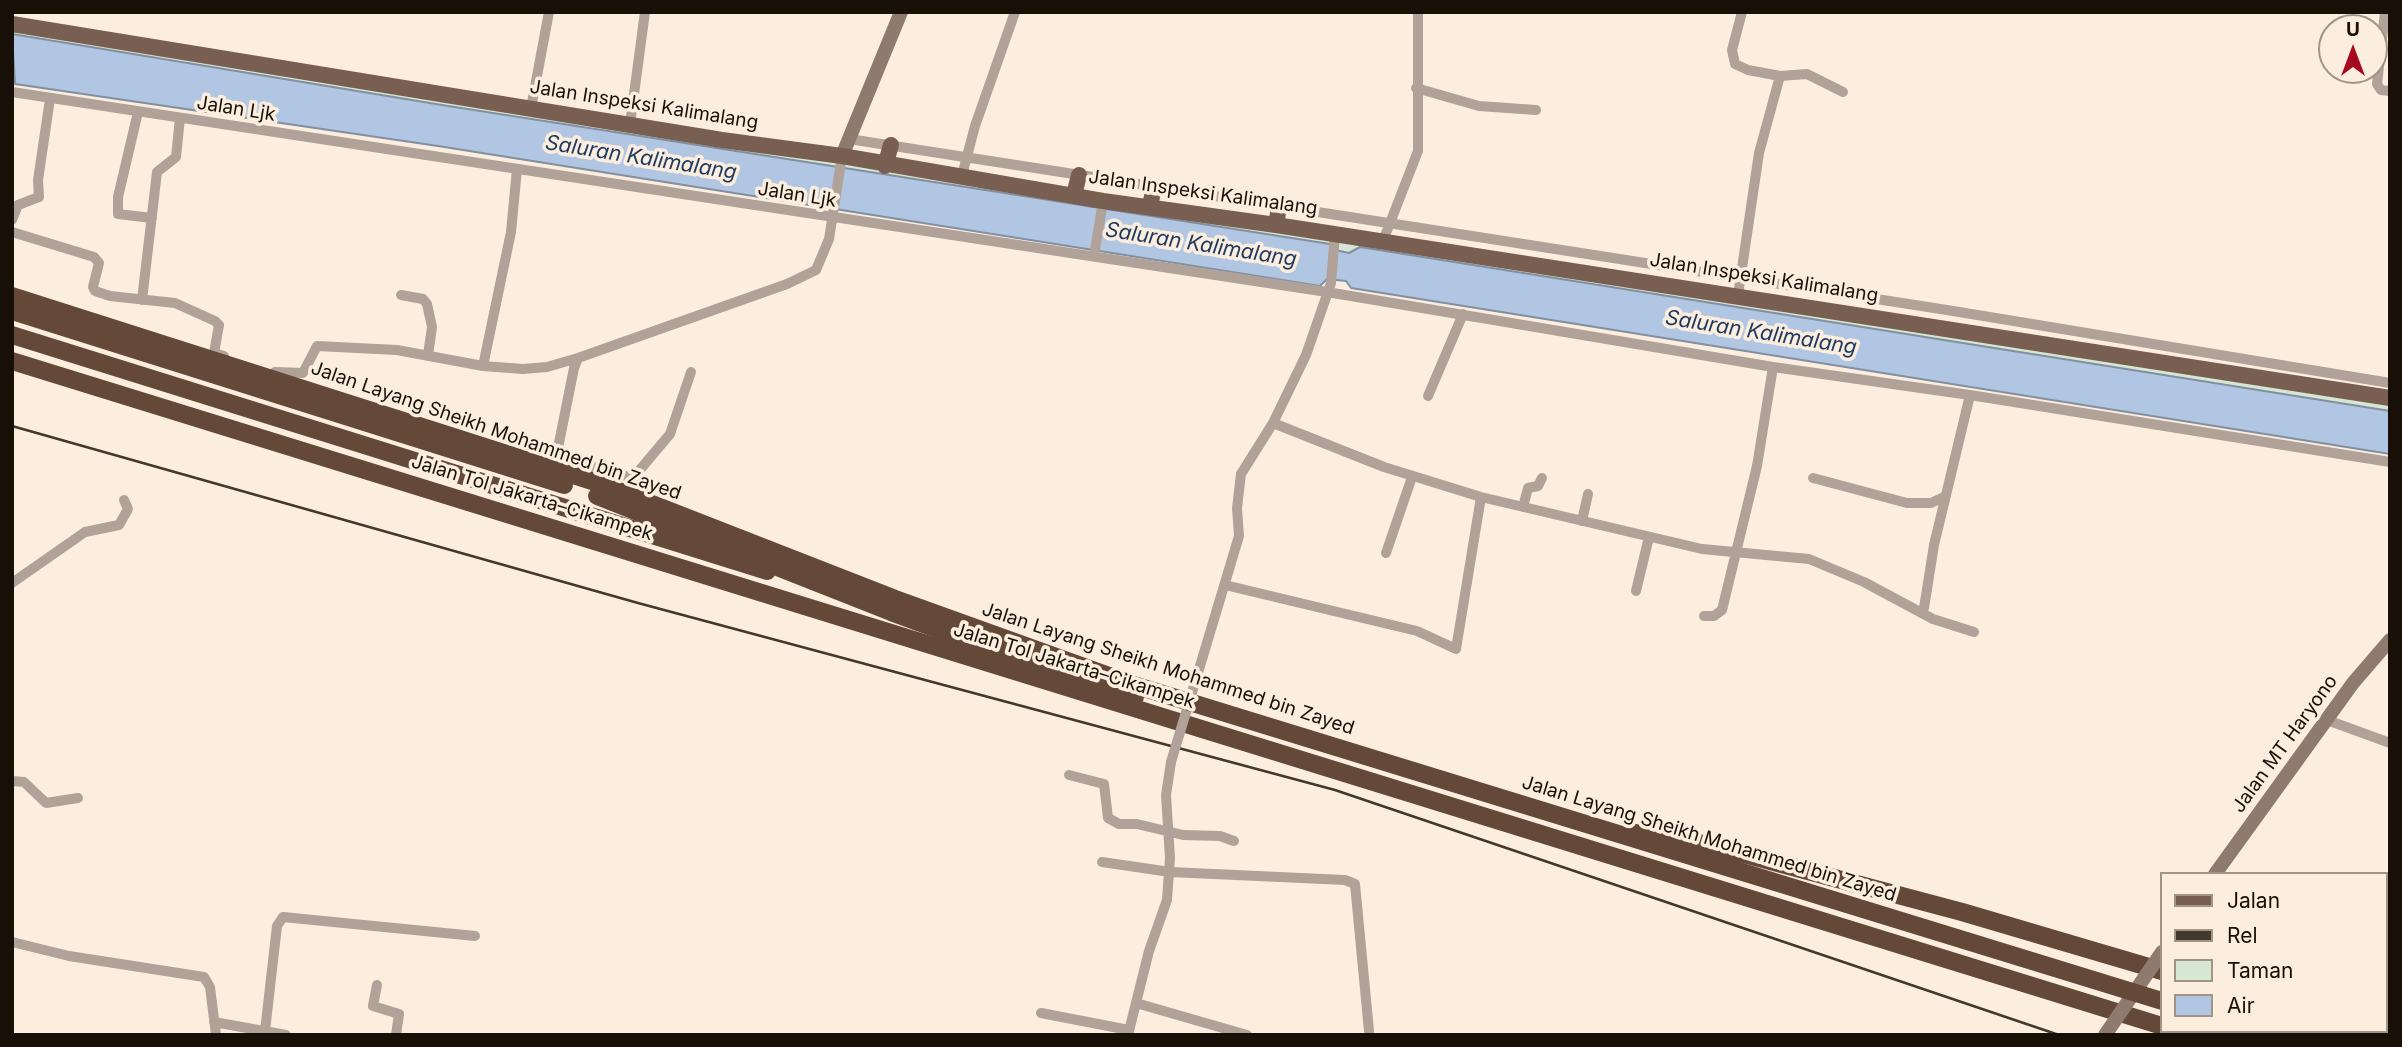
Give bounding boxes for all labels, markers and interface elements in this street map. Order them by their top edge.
north arrow [2318,14,2388,84]
text: U [2346,18,2360,41]
street label: Jalan Inspeksi Kalimalang [528,76,760,134]
street label: Jalan Ljk [195,92,277,126]
water label: Saluran Kalimalang [543,130,739,186]
street label: Jalan Inspeksi Kalimalang [1087,166,1319,220]
street label: Jalan Ljk [756,178,838,212]
water label: Saluran Kalimalang [1103,217,1299,273]
street label: Jalan Inspeksi Kalimalang [1648,249,1880,307]
water label: Saluran Kalimalang [1663,305,1859,361]
street label: Jalan Layang Sheikh Mohammed bin Zayed [308,357,684,505]
street label: Jalan Tol Jakarta–Cikampek [408,450,656,546]
street label: Jalan Layang Sheikh Mohammed bin Zayed [979,598,1357,740]
street label: Jalan Tol Jakarta–Cikampek [950,618,1198,714]
street label: Jalan MT Haryono [2227,671,2343,817]
street label: Jalan Layang Sheikh Mohammed bin Zayed [1519,771,1899,907]
legend [2160,872,2388,1033]
text: Jalan [2227,888,2280,913]
text: Rel [2227,923,2258,948]
text: Taman [2227,958,2293,983]
text: Air [2227,993,2255,1018]

